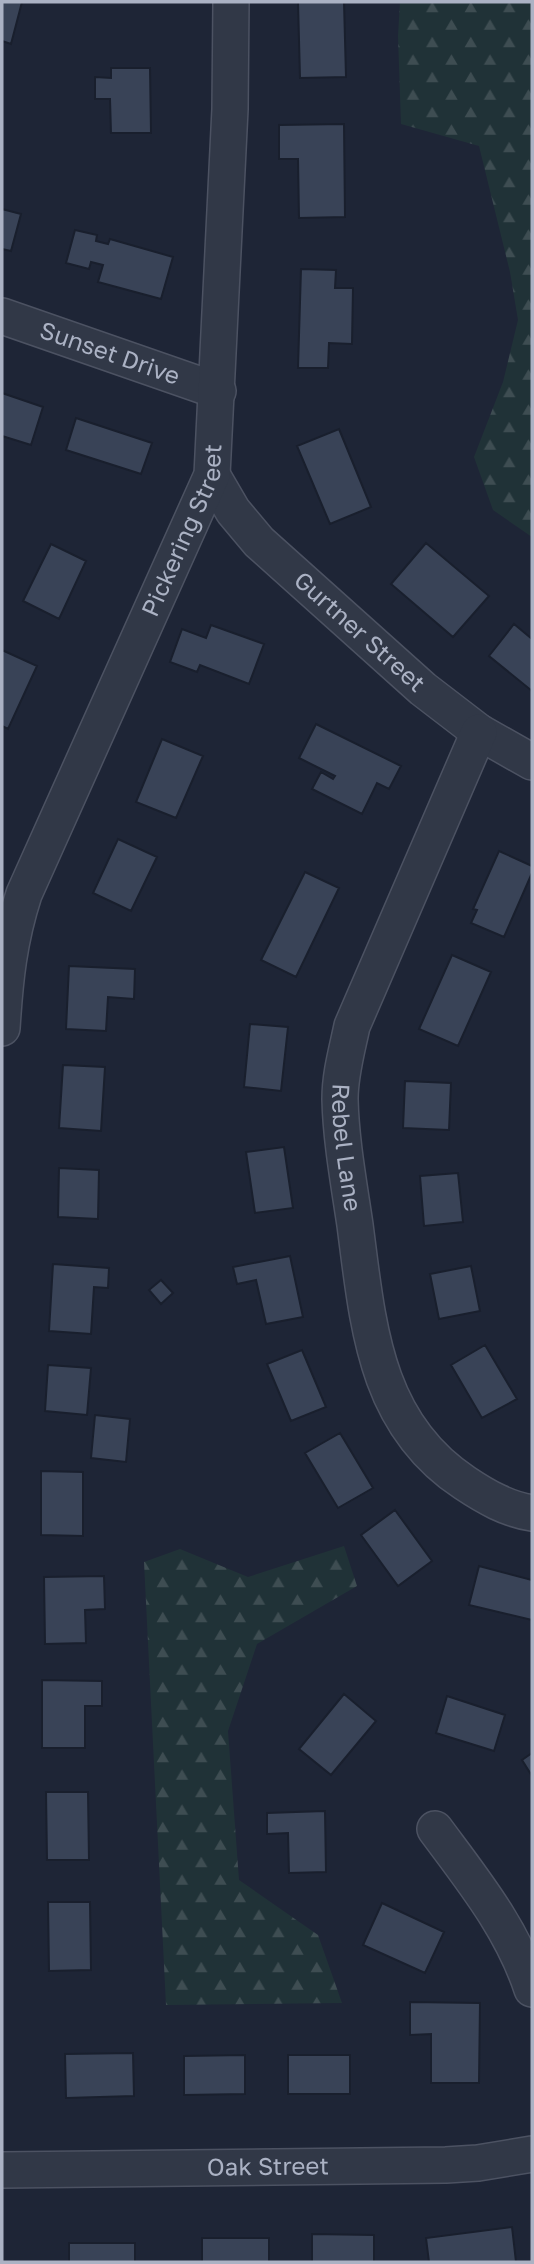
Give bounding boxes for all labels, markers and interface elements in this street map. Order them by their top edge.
street label: Sunset Drive [36,314,184,390]
street label: Pickering Street [134,443,227,621]
street label: Gurtner Street [289,565,432,697]
street label: Rebel Lane [327,1083,369,1213]
street label: Oak Street [207,2150,329,2181]

